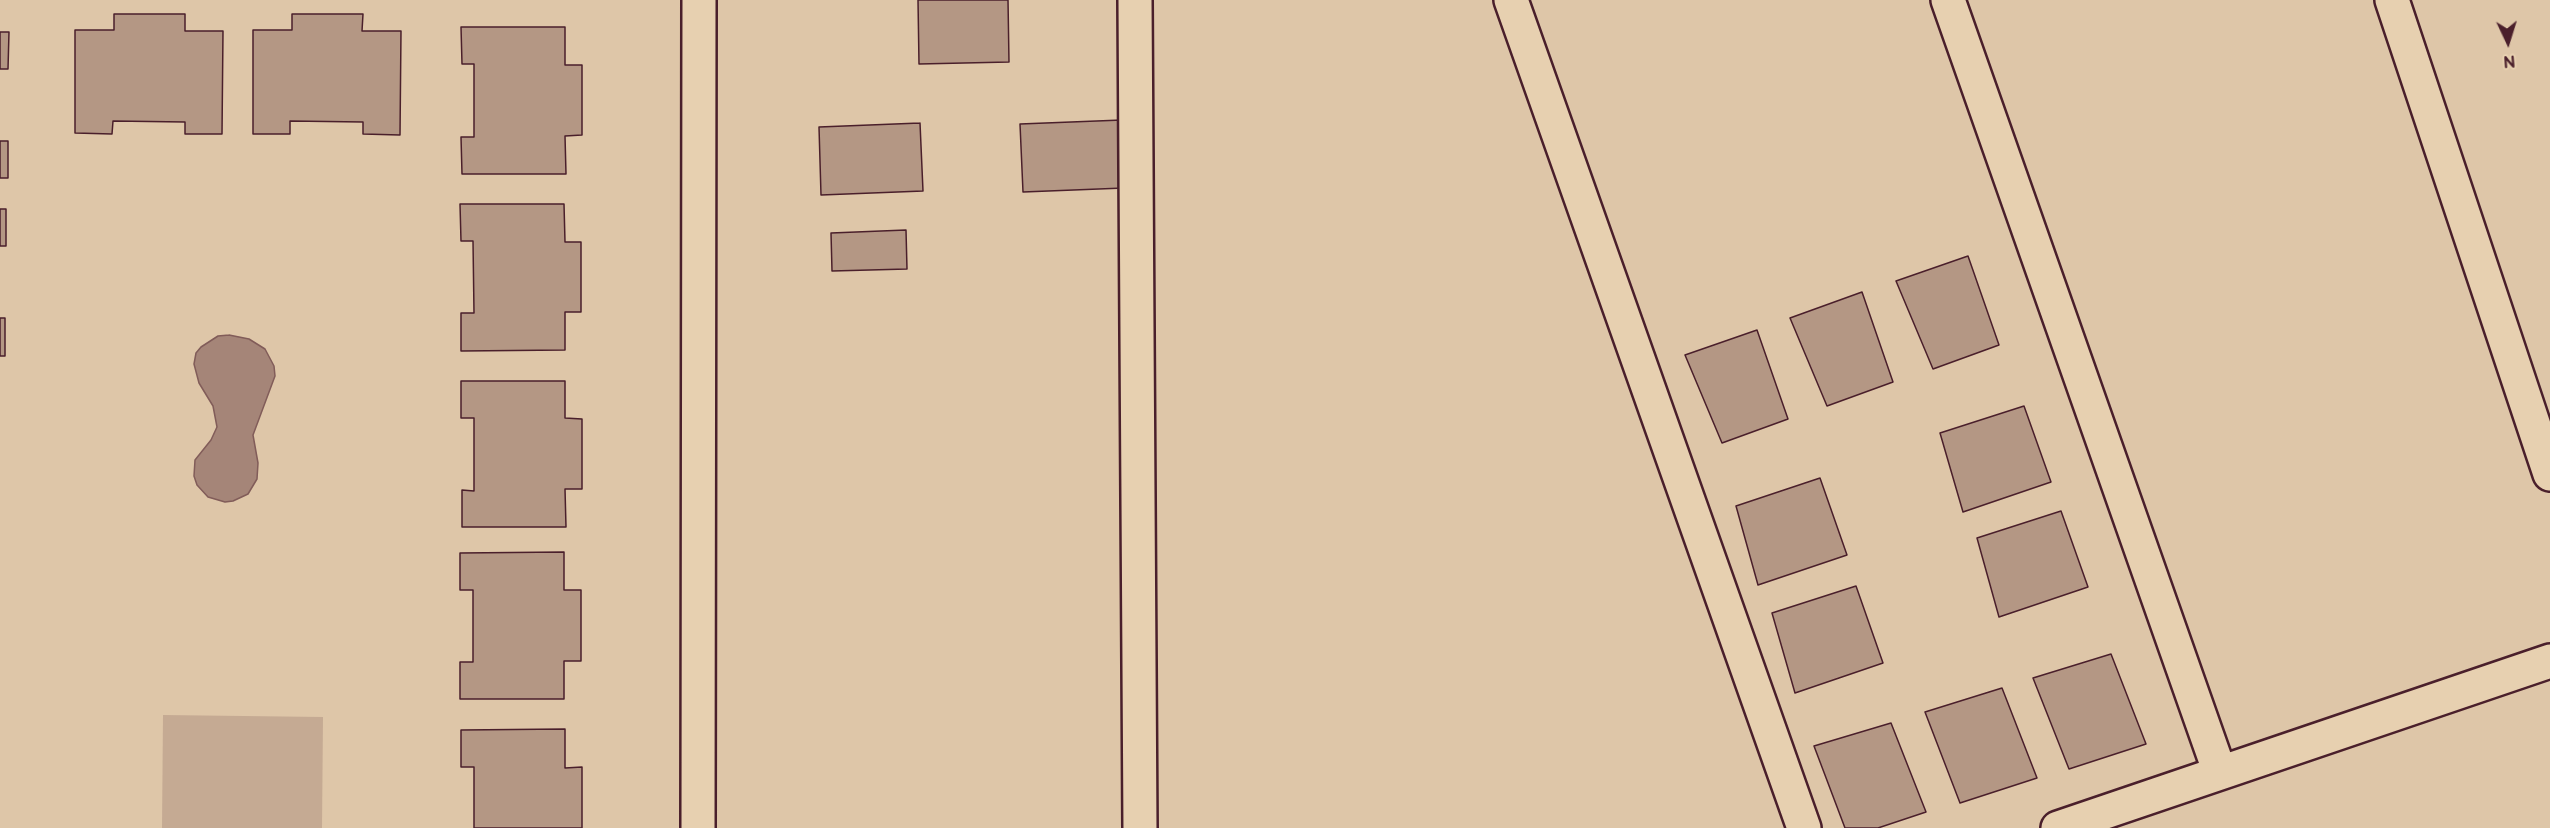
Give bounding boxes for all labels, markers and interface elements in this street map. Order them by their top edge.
north arrow [2478,12,2538,72]
text: N [2503,51,2516,70]

